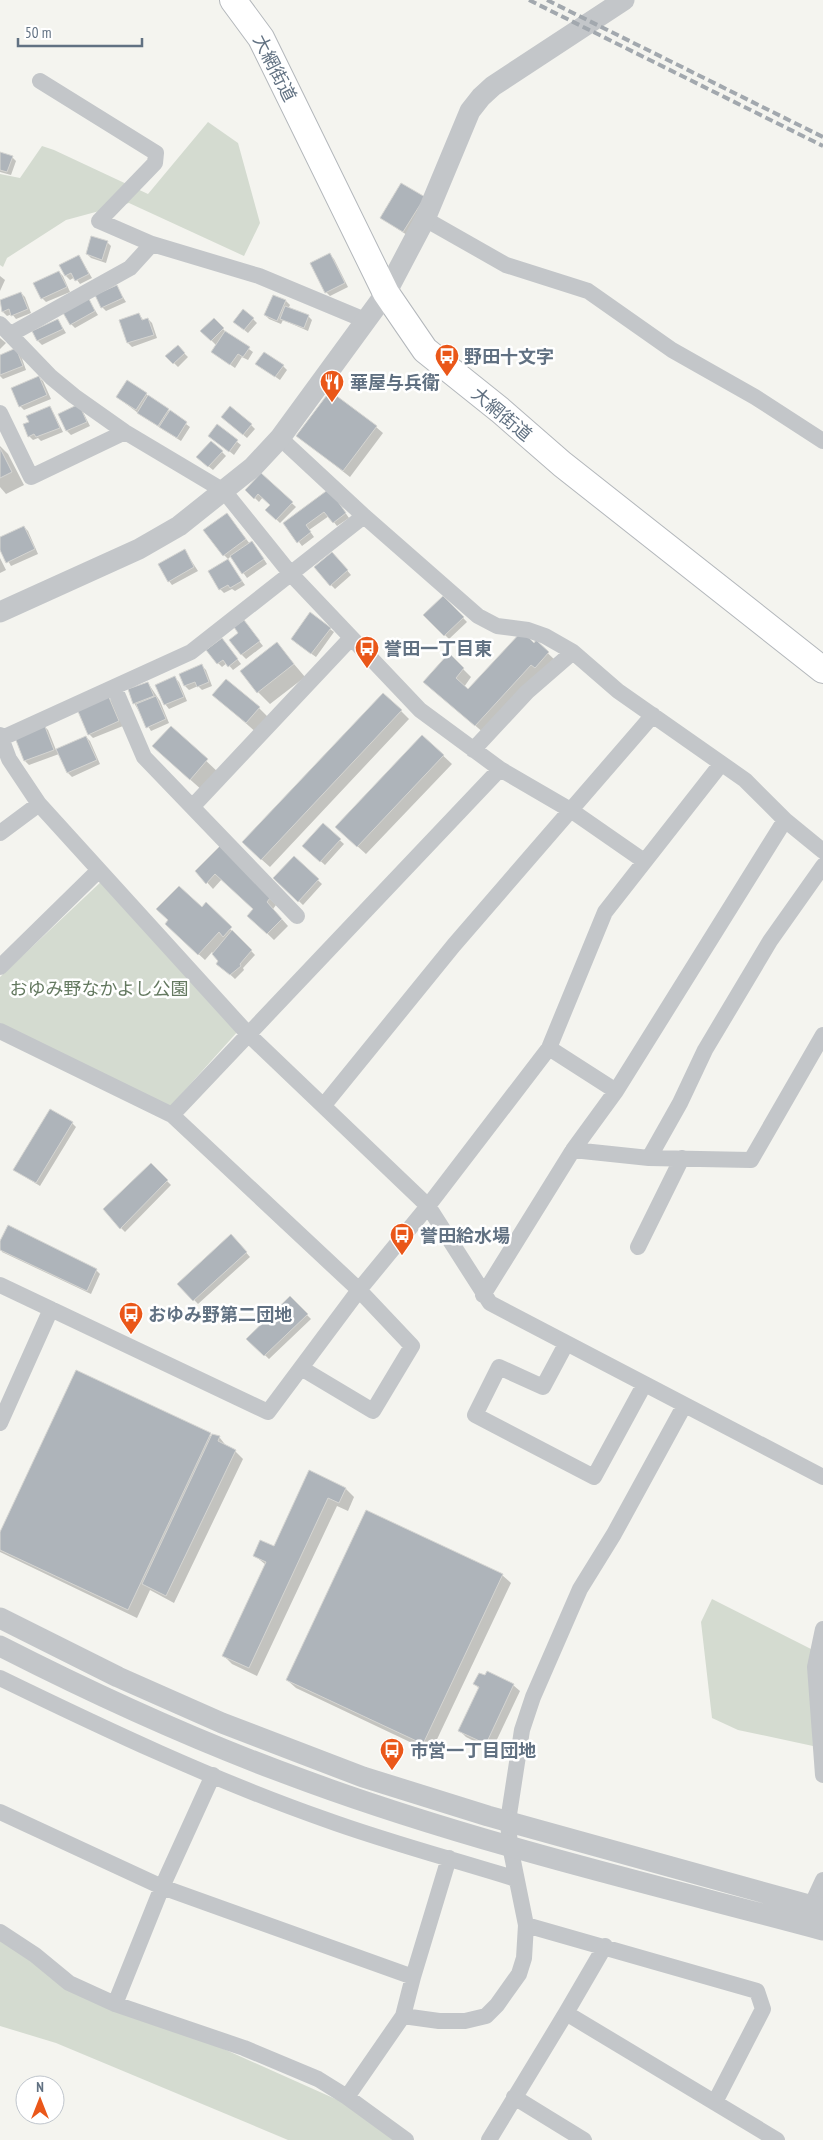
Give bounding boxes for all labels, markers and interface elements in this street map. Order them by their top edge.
scale bar [18,15,141,47]
text: 50 m [25,23,51,42]
street label: 大網街道 [248,31,302,105]
bus stop icon: 野田十文字 [434,343,460,377]
place label: 野田十文字 [464,345,554,368]
restaurant icon: 華屋与兵衛 [319,369,345,403]
place label: 華屋与兵衛 [350,371,440,394]
street label: 大網街道 [467,382,537,446]
bus stop icon: 誉田一丁目東 [354,635,380,669]
place label: 誉田一丁目東 [384,637,492,660]
park label: おゆみ野なかよし公園 [9,977,189,1000]
bus stop icon: 誉田給水場 [389,1222,415,1256]
place label: 誉田給水場 [420,1224,510,1247]
bus stop icon: おゆみ野第二団地 [118,1301,144,1335]
place label: おゆみ野第二団地 [148,1303,292,1326]
bus stop icon: 市営一丁目団地 [379,1737,405,1771]
place label: 市営一丁目団地 [410,1739,536,1762]
north arrow [15,2075,65,2125]
text: N [36,2078,44,2096]

